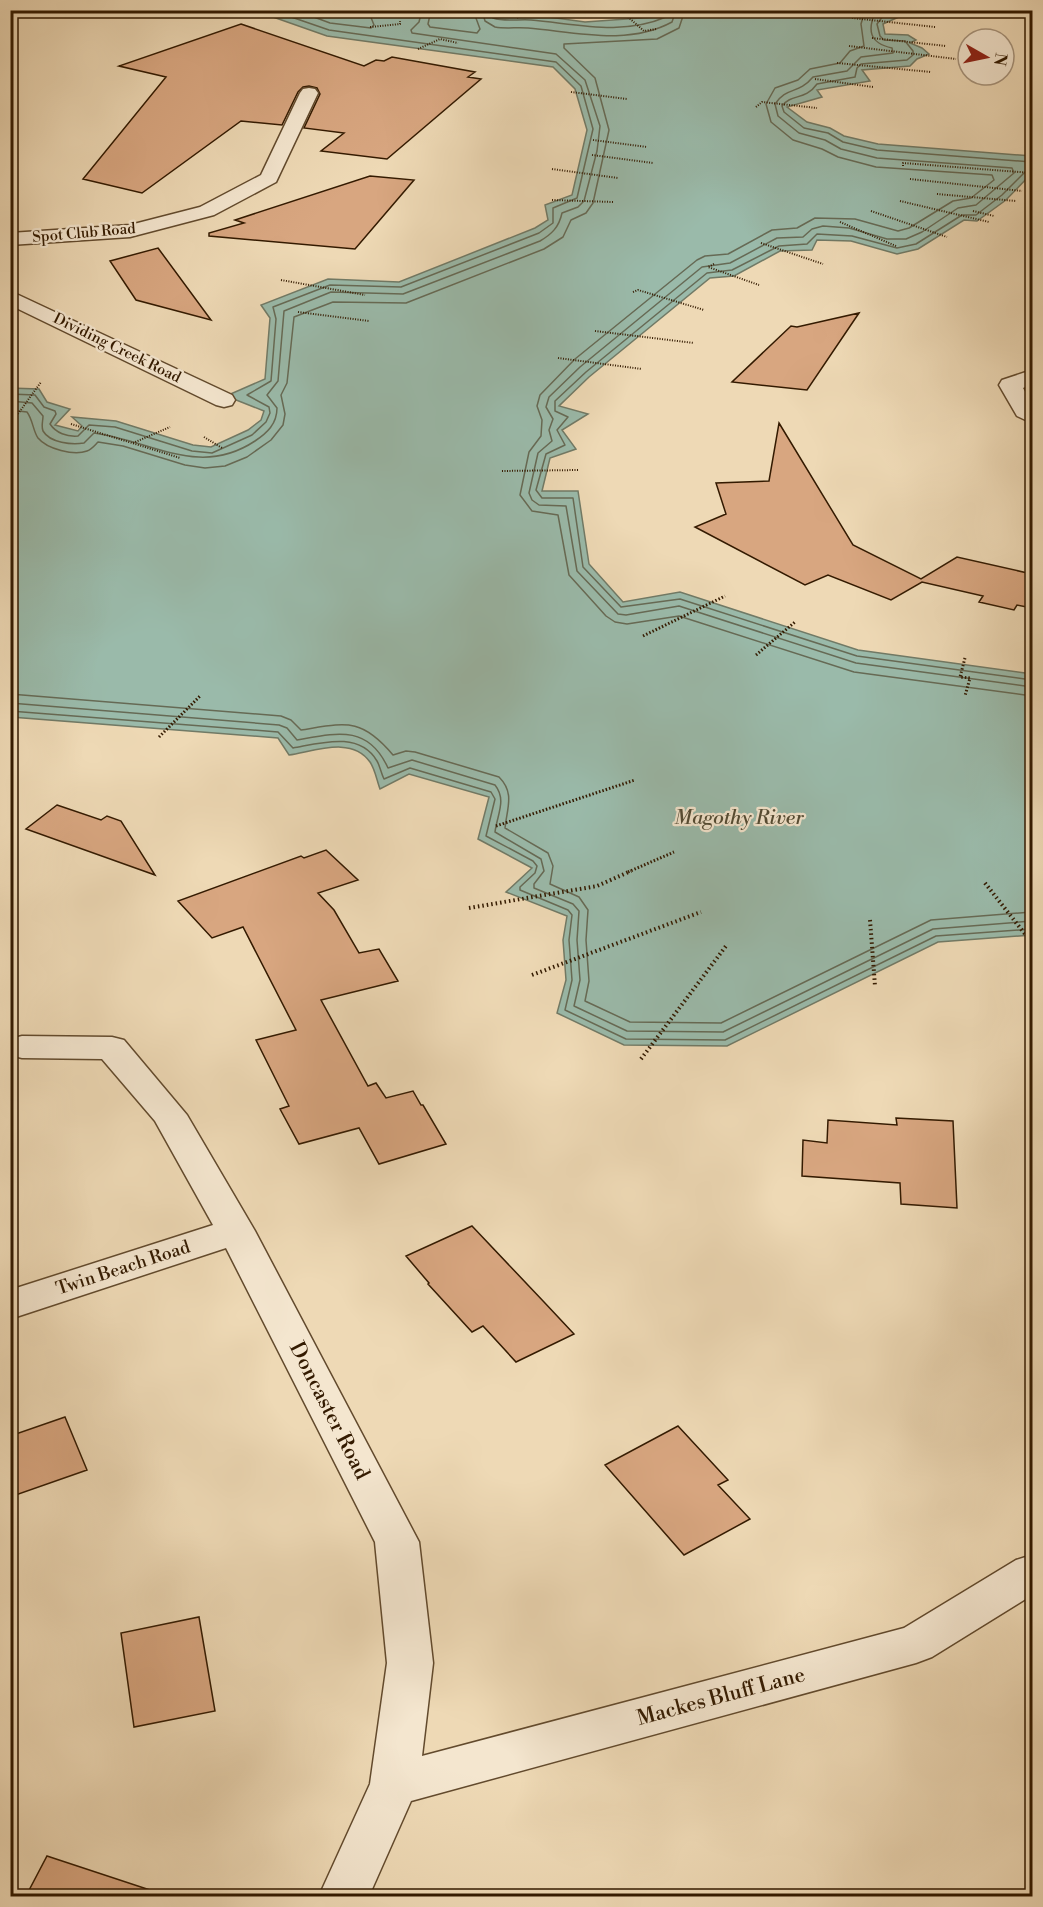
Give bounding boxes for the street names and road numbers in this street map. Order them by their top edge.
street label: Spot Club Road [32,219,137,247]
street label: Dividing Creek Road [50,309,184,387]
street label: Twin Beach Road [53,1235,194,1301]
street label: Doncaster Road [283,1338,375,1484]
street label: Mackes Bluff Lane [634,1662,808,1732]

